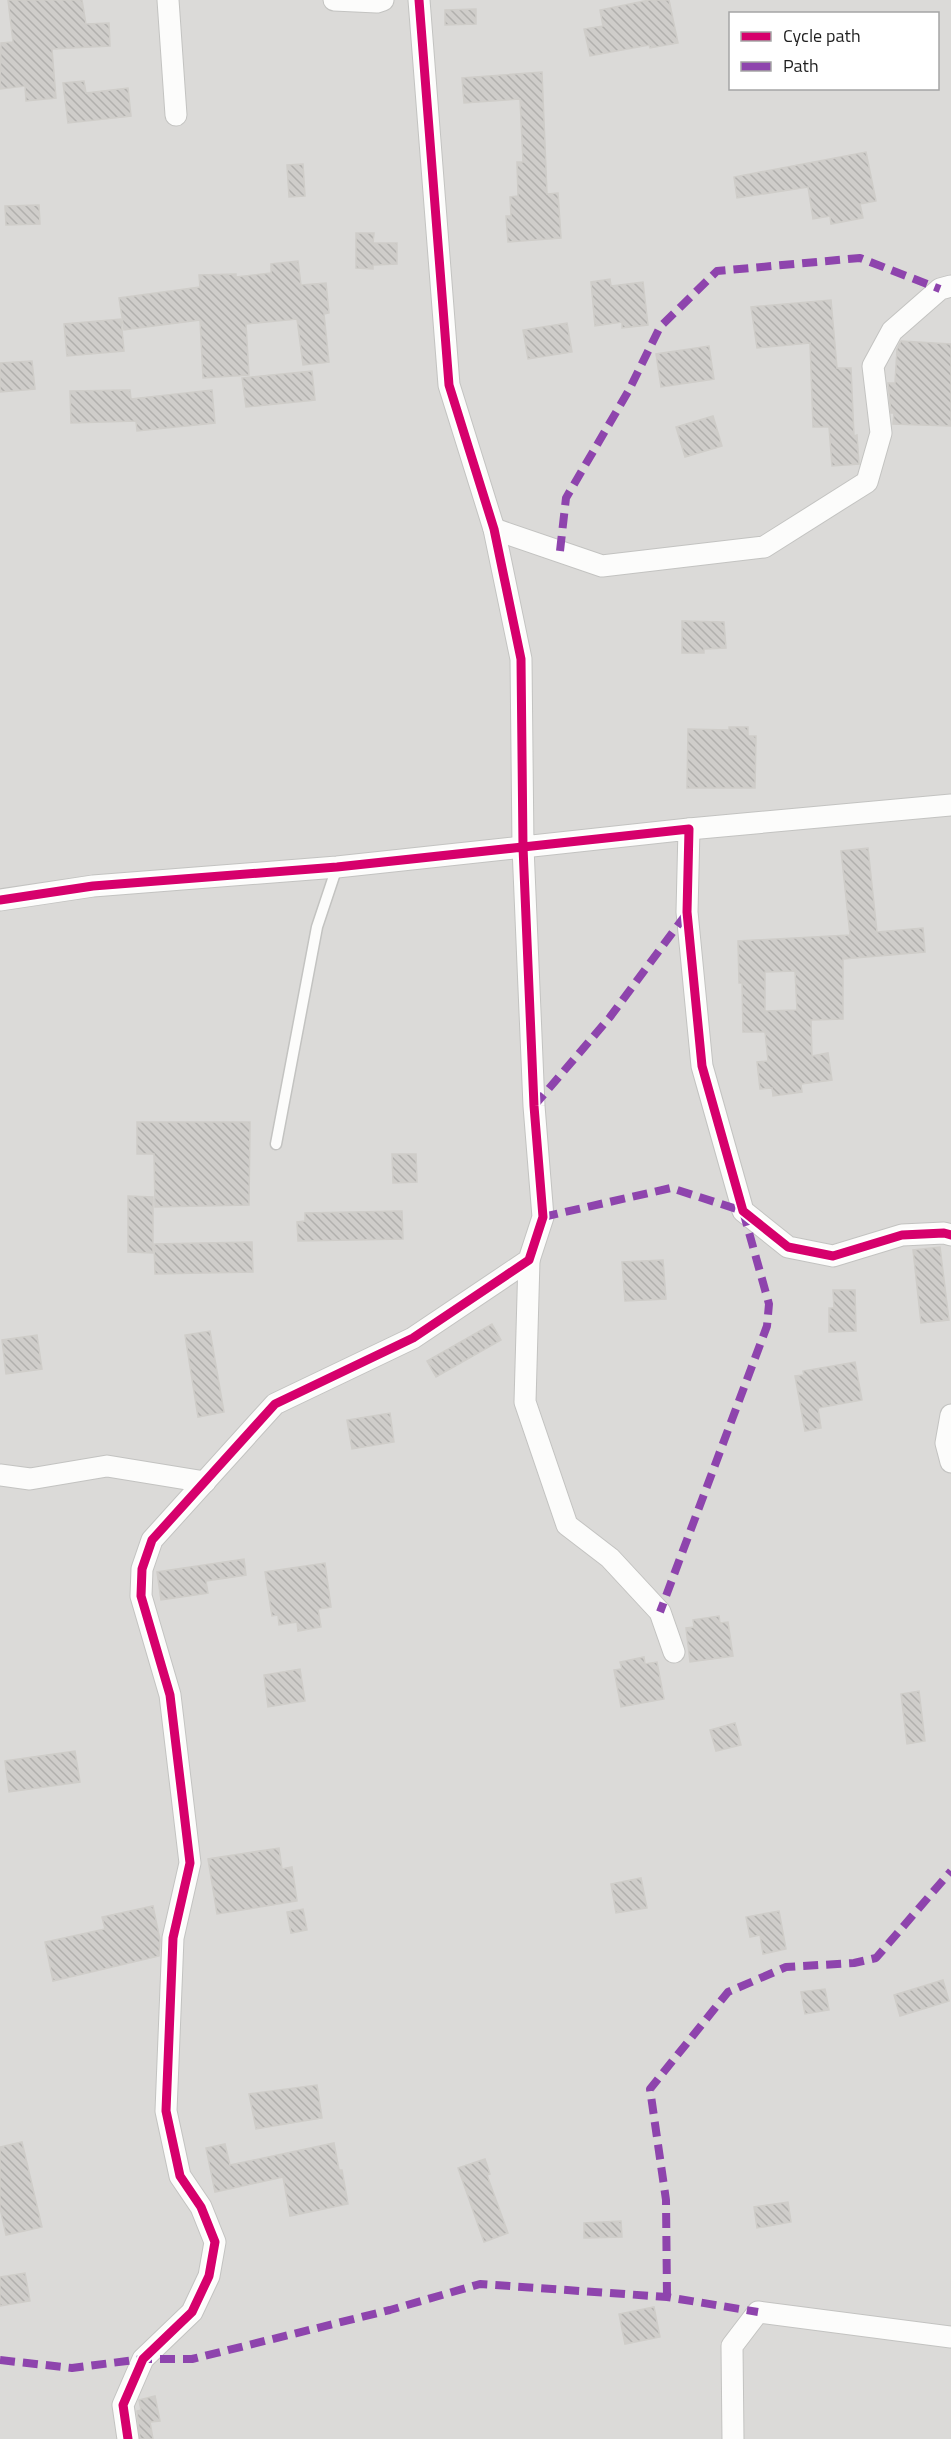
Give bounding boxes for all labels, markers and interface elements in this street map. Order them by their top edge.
legend [729,12,939,90]
text: Cycle path [783,22,861,49]
text: Path [783,52,819,79]

